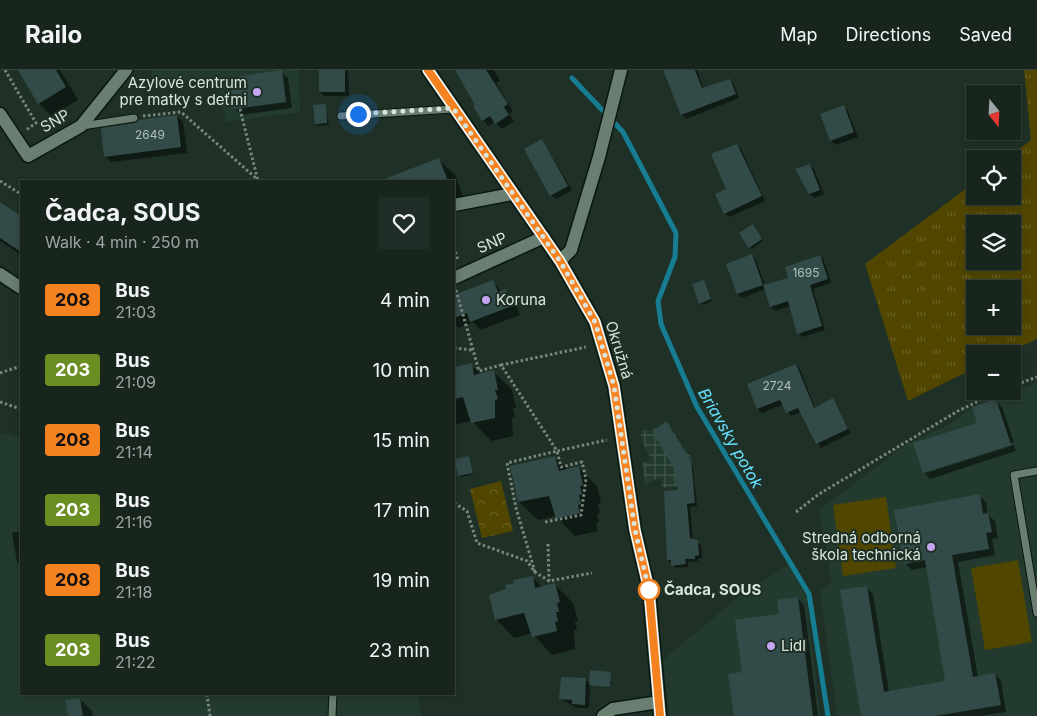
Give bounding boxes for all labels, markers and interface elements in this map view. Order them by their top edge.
text: Railo [25,20,82,49]
text: Map [780,24,818,45]
text: Directions [846,24,931,45]
text: Saved [959,24,1012,45]
place label: Azylové centrum pre matky s deťmi [120,73,247,109]
north arrow [966,85,1021,140]
map controls [966,85,1021,400]
marker: Azylové centrum pre matky s deťmi [251,86,263,98]
your location [346,102,371,127]
street label: SNP [37,105,73,136]
house number: 2649 [135,127,165,142]
button: locate [966,150,1021,205]
button: heart [378,197,430,249]
text: Čadca, SOUS [45,198,201,227]
button: layers [966,215,1021,270]
street label: SNP [474,228,510,257]
text: Walk · 4 min · 250 m [45,232,199,252]
house number: 1695 [792,265,820,280]
text: Bus [115,279,150,302]
button: + [966,280,1021,335]
text: 208 [55,289,90,310]
text: 4 min [380,289,430,312]
place label: Koruna [496,290,546,309]
marker: Koruna [480,294,492,306]
text: 21:03 [115,302,156,322]
street label: Okružná [602,318,637,381]
button: − [966,345,1021,400]
text: Bus [115,349,150,372]
text: 203 [55,359,90,380]
text: 10 min [372,359,430,382]
text: 21:09 [115,372,156,392]
house number: 2724 [763,378,792,393]
water label: Briavsky potok [694,384,768,492]
text: Bus [115,419,150,442]
text: 208 [55,429,90,450]
text: 15 min [373,429,430,452]
text: 21:14 [115,442,153,462]
text: Bus [115,489,150,512]
text: 203 [55,499,90,520]
text: 17 min [374,499,430,522]
text: 21:16 [115,512,152,532]
place label: Stredná odborná škola technická [802,528,921,564]
marker: Stredná odborná škola technická [925,541,937,553]
text: Bus [115,559,150,582]
text: 208 [55,569,90,590]
text: 19 min [373,569,430,592]
marker: Čadca, SOUS [638,579,660,601]
place label: Čadca, SOUS [664,580,761,599]
text: 21:18 [115,582,152,602]
text: Bus [115,629,150,652]
place label: Lidl [781,636,806,655]
text: 203 [55,639,90,660]
text: 23 min [369,639,430,662]
marker: Lidl [765,640,777,652]
text: 21:22 [115,652,156,672]

